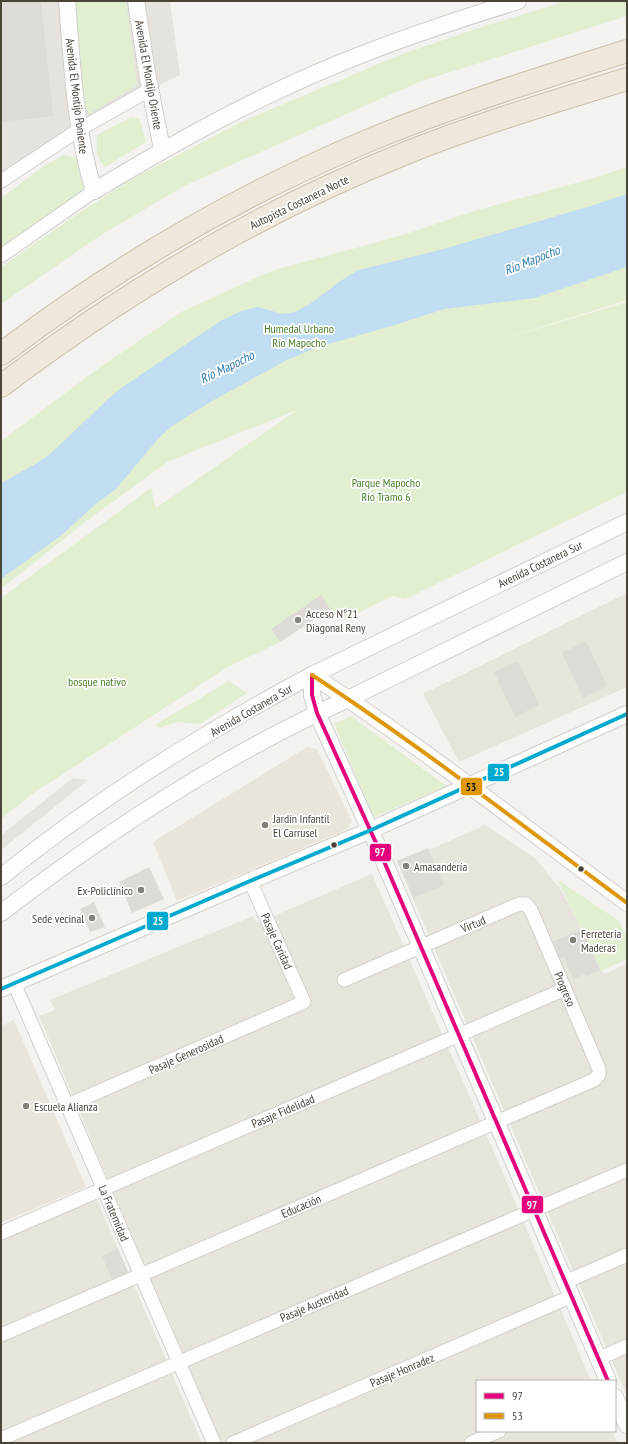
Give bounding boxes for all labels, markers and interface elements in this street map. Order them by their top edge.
street label: Avenida El Montijo Oriente [132,19,166,131]
street label: Avenida El Montijo Poniente [62,37,92,155]
street label: Autopista Costanera Norte [247,171,351,233]
water label: Río Mapocho [502,241,563,279]
park label: Humedal Urbano Río Mapocho [264,321,334,350]
water label: Río Mapocho [197,346,258,387]
park label: Parque Mapocho Río Tramo 6 [352,475,420,504]
street label: Avenida Costanera Sur [495,537,585,591]
place label: Acceso N°21 Diagonal Reny [306,606,366,635]
marker: Acceso N°21 Diagonal Reny [293,615,303,625]
park label: bosque nativo [68,674,126,689]
street label: Avenida Costanera Sur [207,680,295,740]
line badge: 25 [487,763,510,782]
text: 25 [494,765,504,779]
line badge: 53 [460,777,483,796]
text: 53 [466,780,476,794]
place label: Jardín Infantil El Carrusel [272,811,330,840]
marker: Jardín Infantil El Carrusel [260,820,270,830]
unlabelled marker [329,840,339,850]
line badge: 97 [369,843,392,862]
text: 97 [375,845,385,859]
place label: Amasandería [414,859,467,874]
marker: Amasandería [401,861,411,871]
unlabelled marker [576,864,586,874]
place label: Ex-Policlínico [77,883,133,898]
marker: Ex-Policlínico [136,885,146,895]
place label: Sede vecinal [32,911,84,926]
line badge: 25 [146,911,169,931]
street label: Pasaje Caridad [258,911,296,971]
street label: Virtud [457,912,488,936]
marker: Sede vecinal [87,913,97,923]
text: 25 [153,914,163,928]
place label: Ferretería Maderas [581,926,621,955]
marker: Ferretería Maderas [568,935,578,945]
street label: Progreso [551,969,579,1009]
street label: Pasaje Generosidad [146,1031,226,1077]
street label: Pasaje Fidelidad [249,1091,317,1131]
place label: Escuela Alianza [34,1099,98,1114]
marker: Escuela Alianza [21,1101,31,1111]
street label: La Fraternidad [95,1183,133,1243]
street label: Educación [279,1191,323,1221]
line badge: 97 [521,1195,544,1214]
text: 97 [527,1198,537,1212]
street label: Pasaje Austeridad [278,1283,350,1325]
street label: Pasaje Honradez [368,1350,436,1390]
legend [476,1380,616,1432]
text: 97 [512,1388,523,1403]
text: 53 [512,1408,523,1423]

